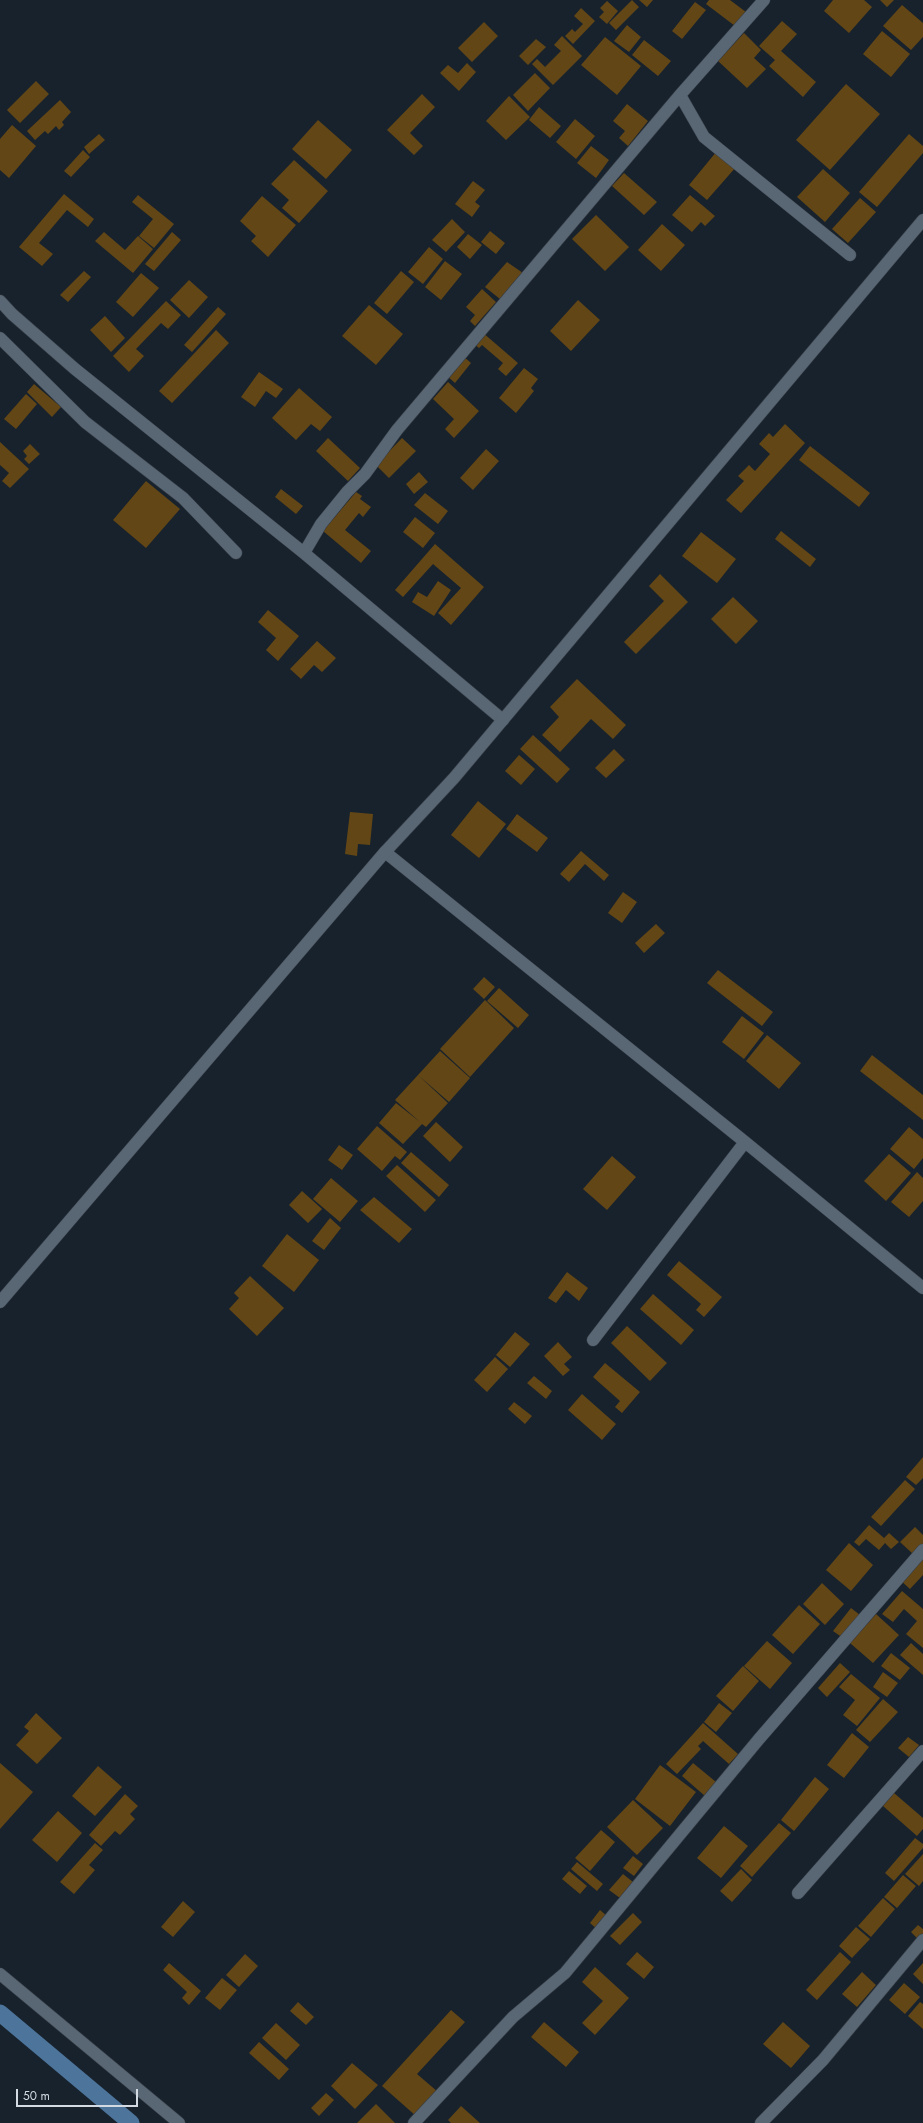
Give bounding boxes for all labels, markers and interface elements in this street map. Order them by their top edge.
scale bar [18,2081,140,2107]
text: 50 m [23,2087,50,2105]

